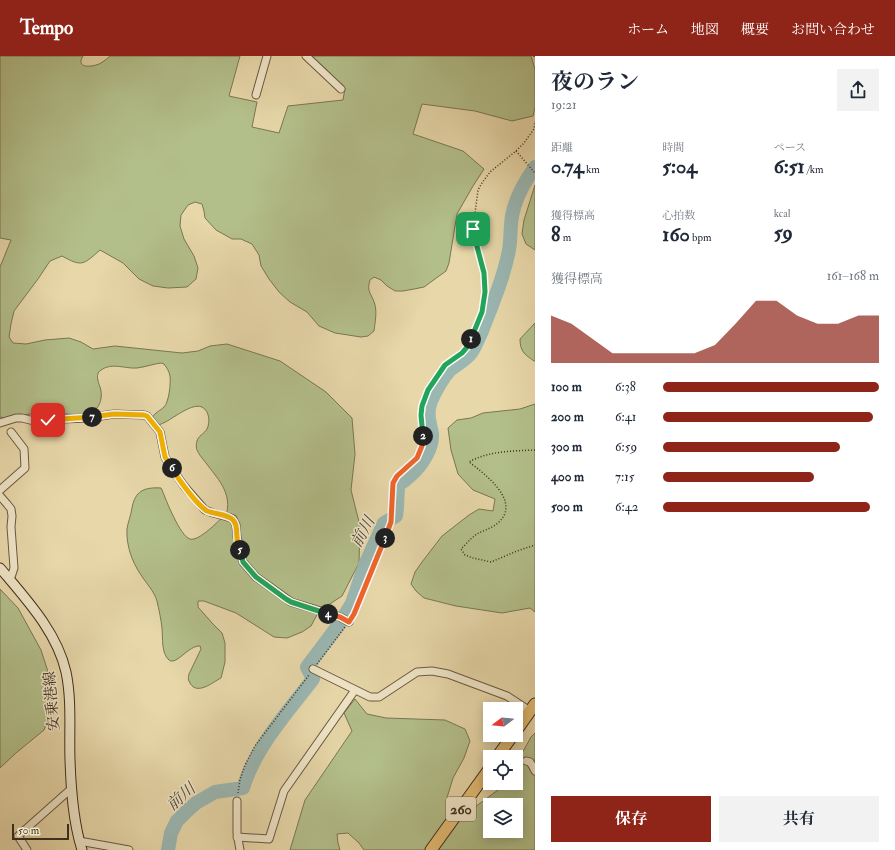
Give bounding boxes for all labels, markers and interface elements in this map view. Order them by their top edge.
text: Tempo [20,16,73,40]
text: ホーム [627,21,669,38]
text: 地図 [691,21,719,38]
text: 概要 [741,21,769,38]
text: お問い合わせ [791,21,875,38]
text: 夜のラン [551,68,639,96]
button: share [837,69,879,111]
text: 19:21 [551,97,577,113]
text: 距離 [551,141,573,154]
text: 時間 [662,141,684,154]
text: ペース [774,141,806,154]
text: 0.74 [551,154,584,179]
text: 5:04 [662,154,697,179]
text: 6:51 [774,154,805,179]
text: km [584,163,600,176]
text: /km [805,163,824,176]
text: kcal [774,207,791,220]
text: 獲得標高 [551,209,595,222]
text: 心拍数 [662,209,695,222]
pin [456,212,490,246]
icon: arrive [462,218,484,240]
text: 59 [774,220,793,245]
text: 8 [551,222,560,247]
text: 160 [662,222,690,247]
text: m [560,231,571,244]
text: bpm [690,231,712,244]
text: 161–168 m [827,268,879,284]
text: 獲得標高 [551,271,603,287]
pin: 1 [461,329,481,349]
text: 1 [469,332,473,345]
text: 100 m [551,379,582,395]
text: 6:38 [615,379,636,395]
pin [31,403,65,437]
pin: 7 [82,407,102,427]
icon: check [37,409,59,431]
text: 200 m [551,409,584,425]
text: 6:41 [615,409,636,425]
text: 7 [89,410,95,423]
pin: 2 [413,426,433,446]
text: 2 [420,429,426,442]
text: 300 m [551,439,582,455]
text: 6:59 [615,439,637,455]
pin: 6 [162,458,182,478]
text: 6 [169,461,175,474]
text: 400 m [551,469,584,485]
text: 7:15 [615,469,635,485]
text: 500 m [551,499,583,515]
text: 6:42 [615,499,638,515]
water label: 前川 [346,511,380,551]
pin: 3 [375,528,395,548]
text: 3 [383,531,387,544]
pin: 5 [230,540,250,560]
text: 5 [238,543,242,556]
pin: 4 [318,604,338,624]
text: 4 [325,607,331,620]
street label: 安乗港線 [40,670,64,732]
north arrow [483,702,523,742]
map controls [483,702,523,838]
button: locate [483,750,523,790]
water label: 前川 [162,778,201,815]
button: 保存 [551,796,711,842]
button: 共有 [719,796,879,842]
road number: 260 [446,797,476,821]
button: layers [483,798,523,838]
scale bar [12,822,69,841]
text: 50 m [18,824,39,837]

